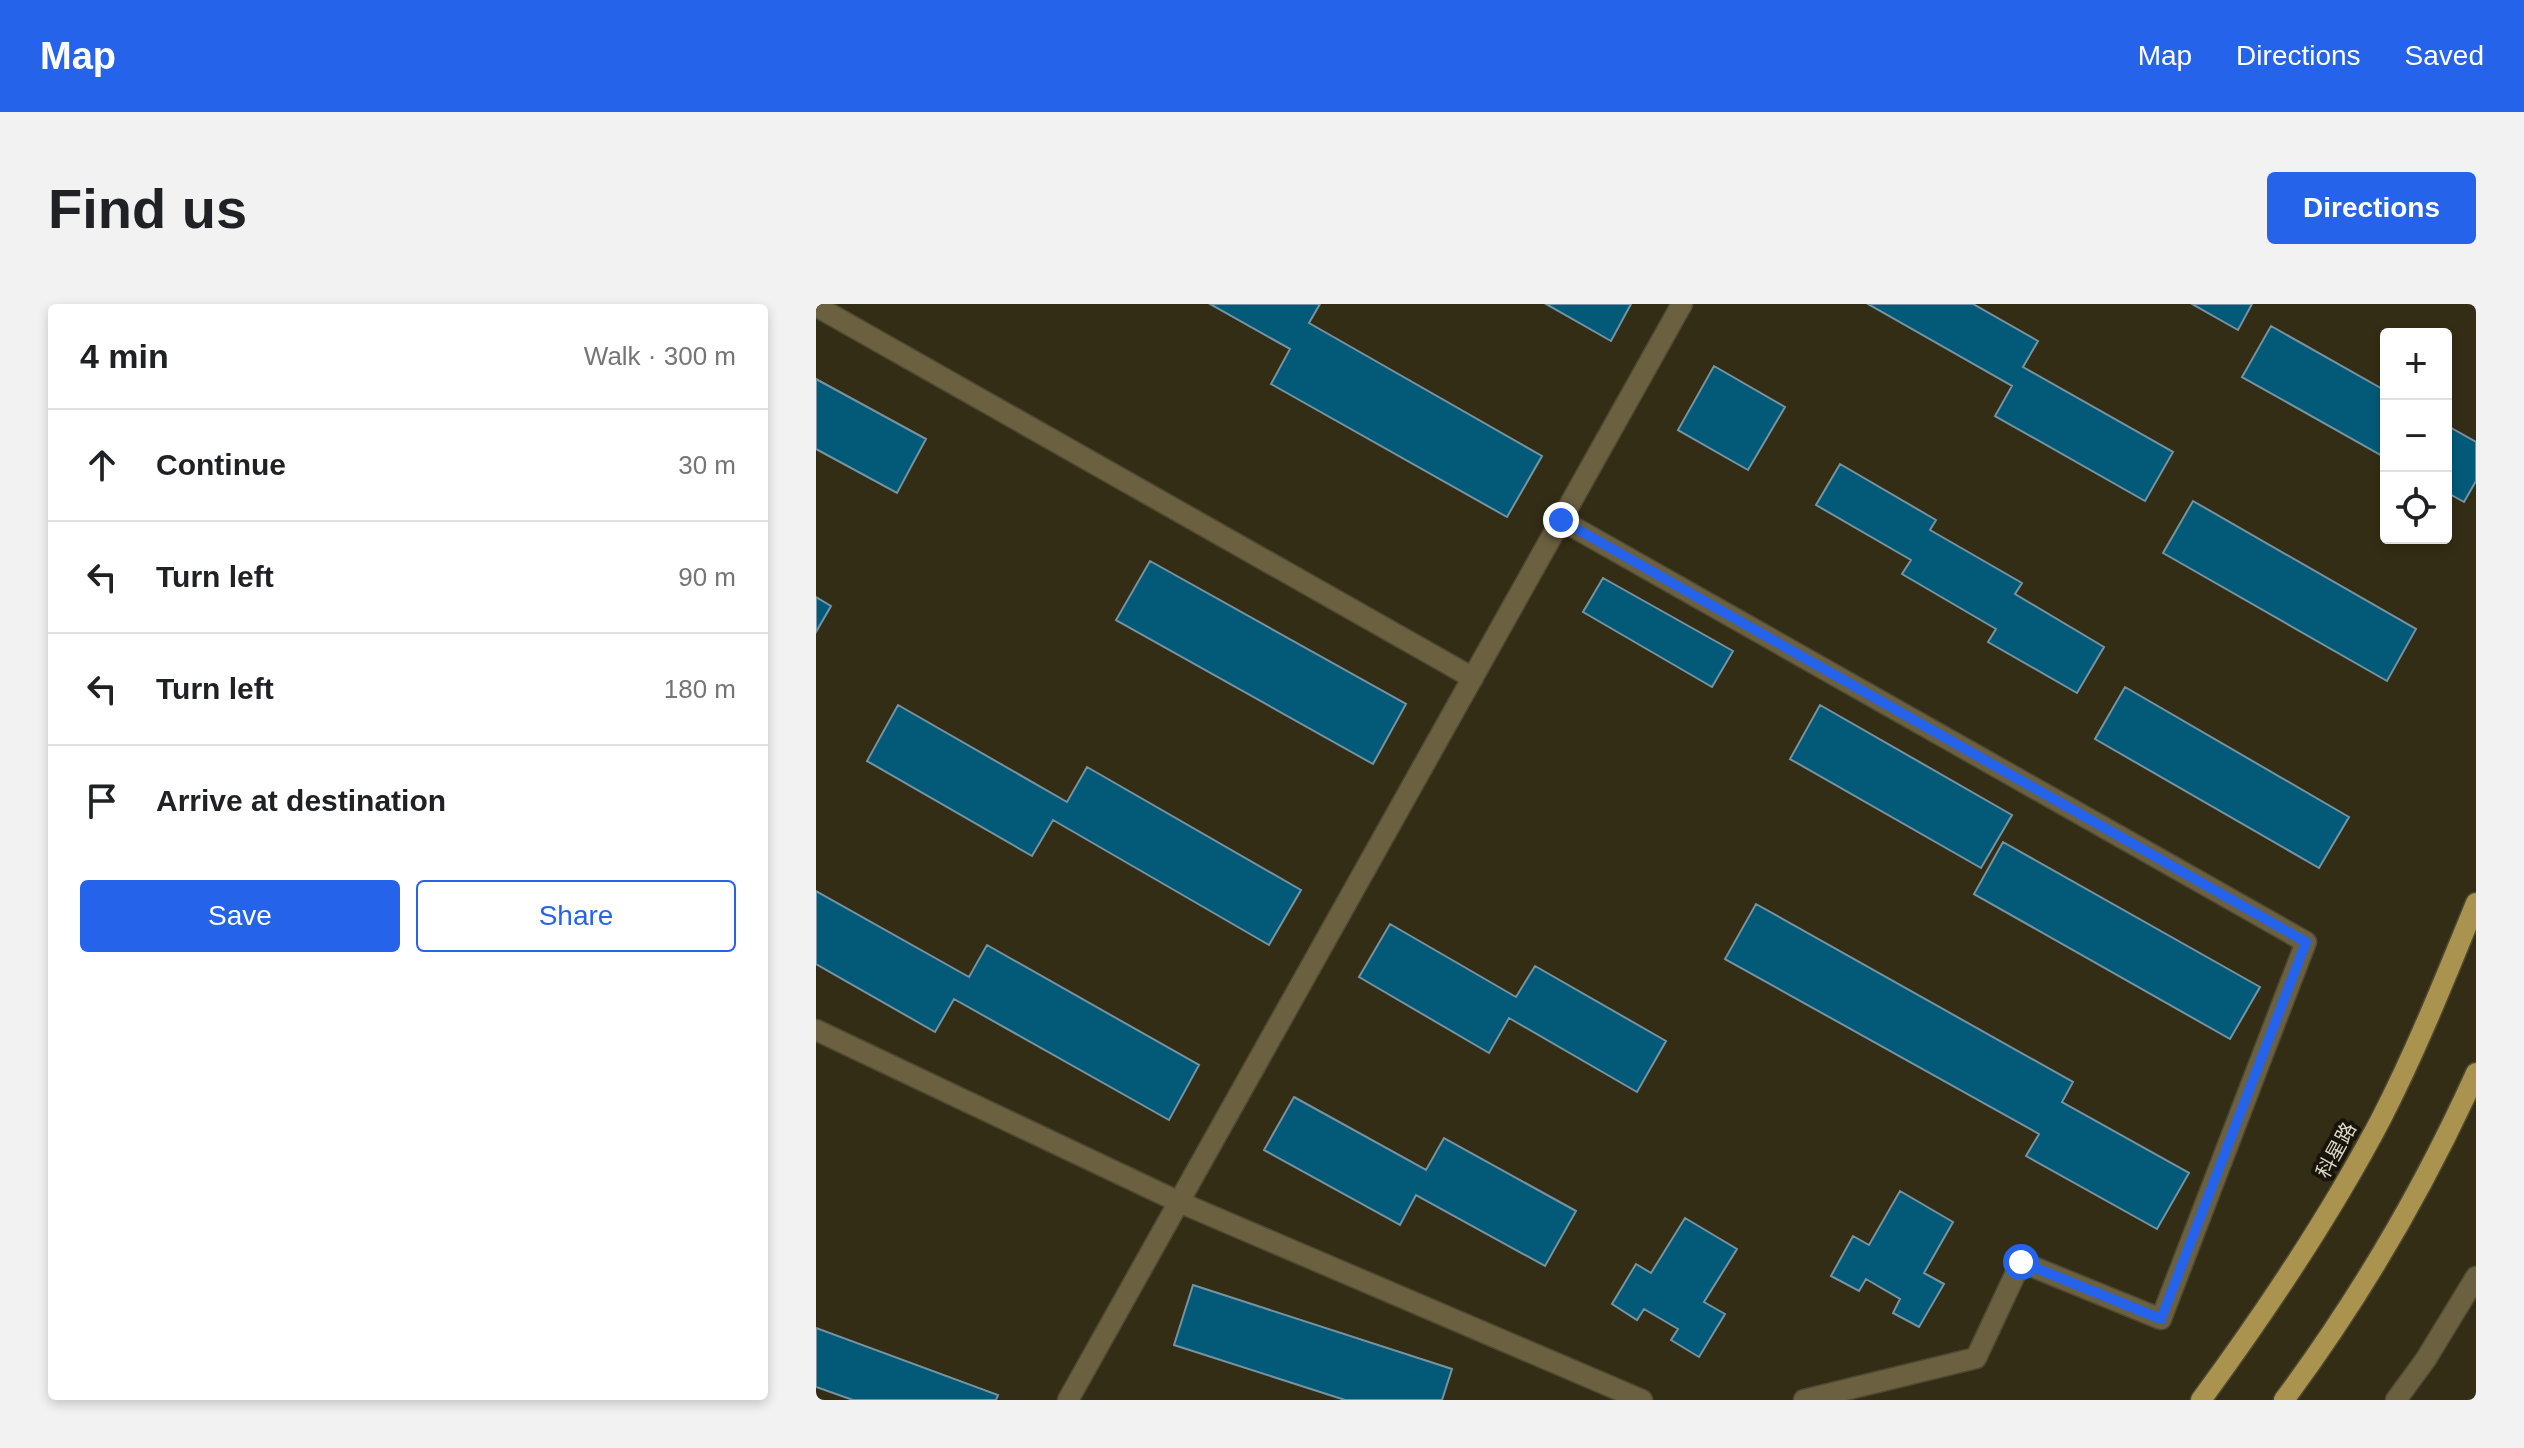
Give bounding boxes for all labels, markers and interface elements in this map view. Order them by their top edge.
text: Map [40,35,116,77]
text: Map [2138,40,2192,71]
text: Directions [2236,40,2361,71]
text: Saved [2405,40,2484,71]
button: Directions [2267,172,2476,244]
text: Find us [48,177,247,240]
map controls [2380,328,2452,544]
button: + [2380,328,2452,400]
text: 4 min [80,337,169,375]
text: Walk · 300 m [584,341,736,371]
button: − [2380,400,2452,472]
icon: ahead [80,443,124,487]
text: Continue [156,448,286,481]
text: 30 m [678,450,736,480]
button: locate [2380,472,2452,544]
route end [1543,502,1579,538]
icon: left [80,555,124,599]
text: Turn left [156,560,274,593]
text: 90 m [678,562,736,592]
icon: left [80,667,124,711]
text: Turn left [156,672,274,705]
text: 180 m [664,674,736,704]
icon: arrive [80,779,124,823]
text: Arrive at destination [156,784,446,817]
button: Save [80,880,400,952]
button: Share [416,880,736,952]
street label: 科星路 [2312,1118,2360,1182]
route start [2003,1244,2039,1280]

